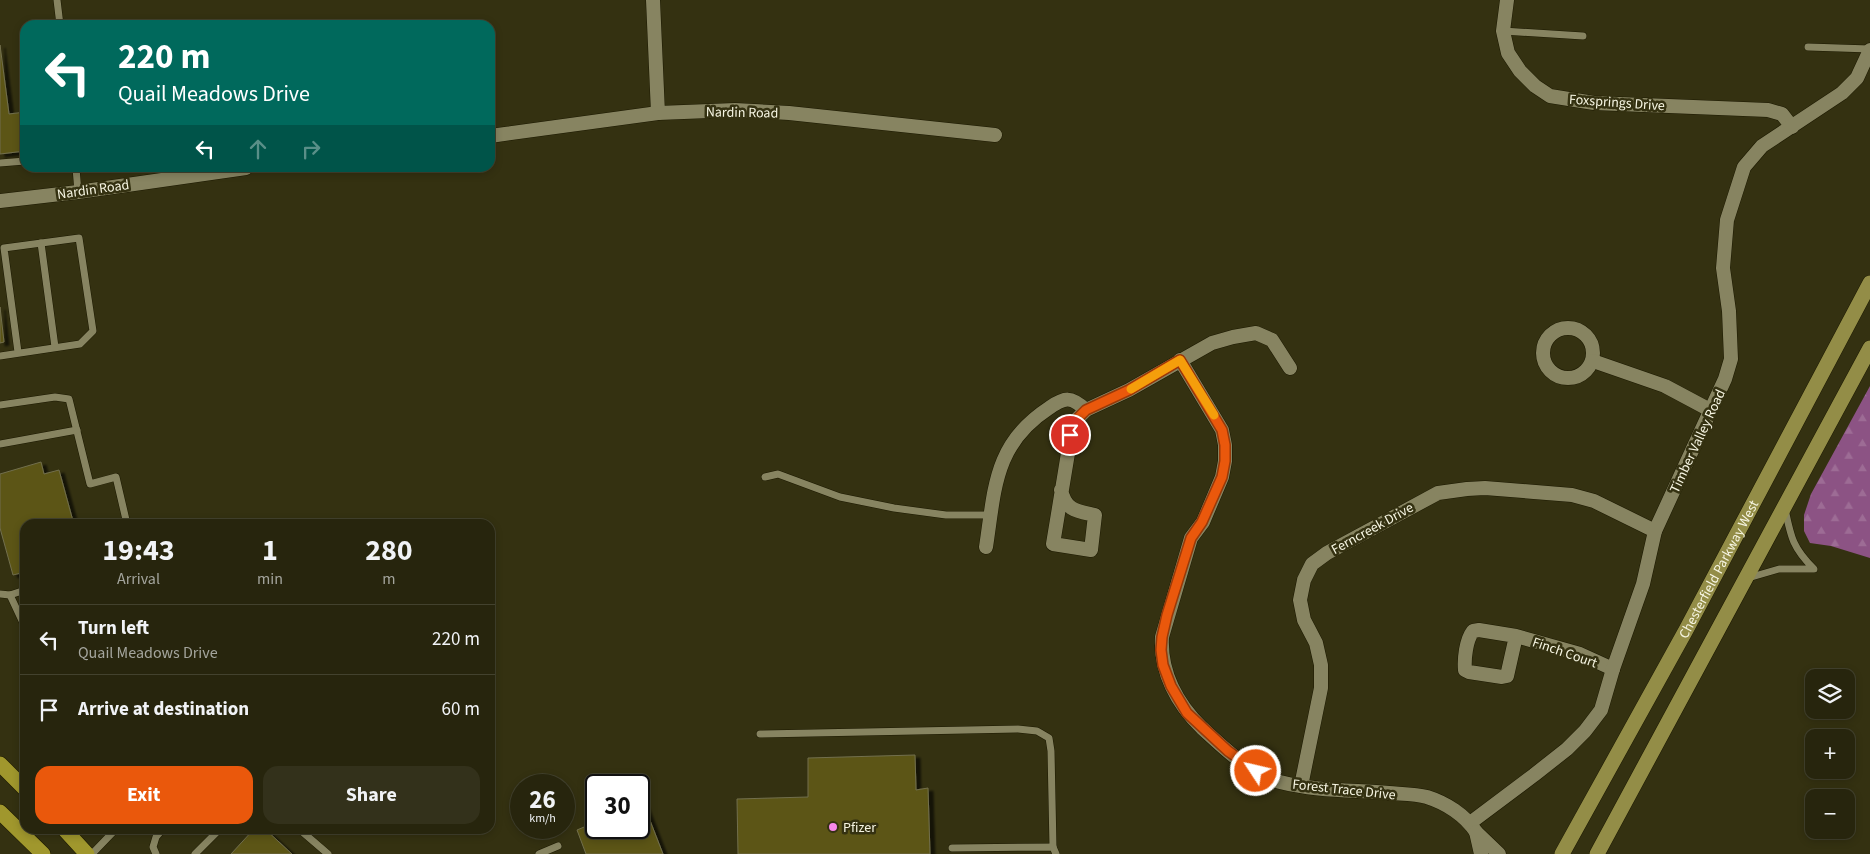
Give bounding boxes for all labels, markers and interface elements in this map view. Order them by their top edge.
text: 220 m [118,32,210,82]
icon: left [35,40,100,105]
text: Quail Meadows Drive [118,78,310,110]
street label: Foxsprings Drive [1568,90,1666,116]
street label: Nardin Road [706,102,778,124]
icon: left [191,135,219,163]
icon: ahead [244,135,272,163]
icon: right [297,135,325,163]
street label: Nardin Road [56,175,130,205]
street label: Timber Valley Road [1665,386,1731,497]
pin [1049,414,1091,456]
icon: arrive [1056,421,1084,449]
street label: Chesterfield Parkway West [1674,497,1764,642]
street label: Ferncreek Drive [1328,498,1417,560]
text: 19:43 [102,529,175,572]
text: 1 [262,529,278,572]
text: 280 [365,529,413,572]
text: Arrival [117,568,160,590]
text: min [257,568,283,590]
text: m [382,568,396,590]
text: Turn left [78,615,149,642]
icon: left [35,626,63,654]
text: 220 m [432,626,480,653]
street label: Finch Court [1529,632,1600,673]
text: Quail Meadows Drive [78,642,218,664]
map controls [1805,669,1855,839]
button: layers [1805,669,1855,719]
icon: arrive [35,696,63,724]
text: Arrive at destination [78,696,249,723]
text: 60 m [442,696,480,723]
button: + [1805,729,1855,779]
position arrow [1229,744,1281,796]
button: Exit [35,766,253,824]
button: Share [263,766,480,824]
speed limit sign: 30 [585,774,650,839]
street label: Forest Trace Drive [1291,775,1397,805]
text: 26 [529,782,556,818]
button: − [1805,789,1855,839]
text: km/h [529,810,556,827]
place label: Pfizer [843,818,876,838]
marker: Pfizer [827,821,839,833]

